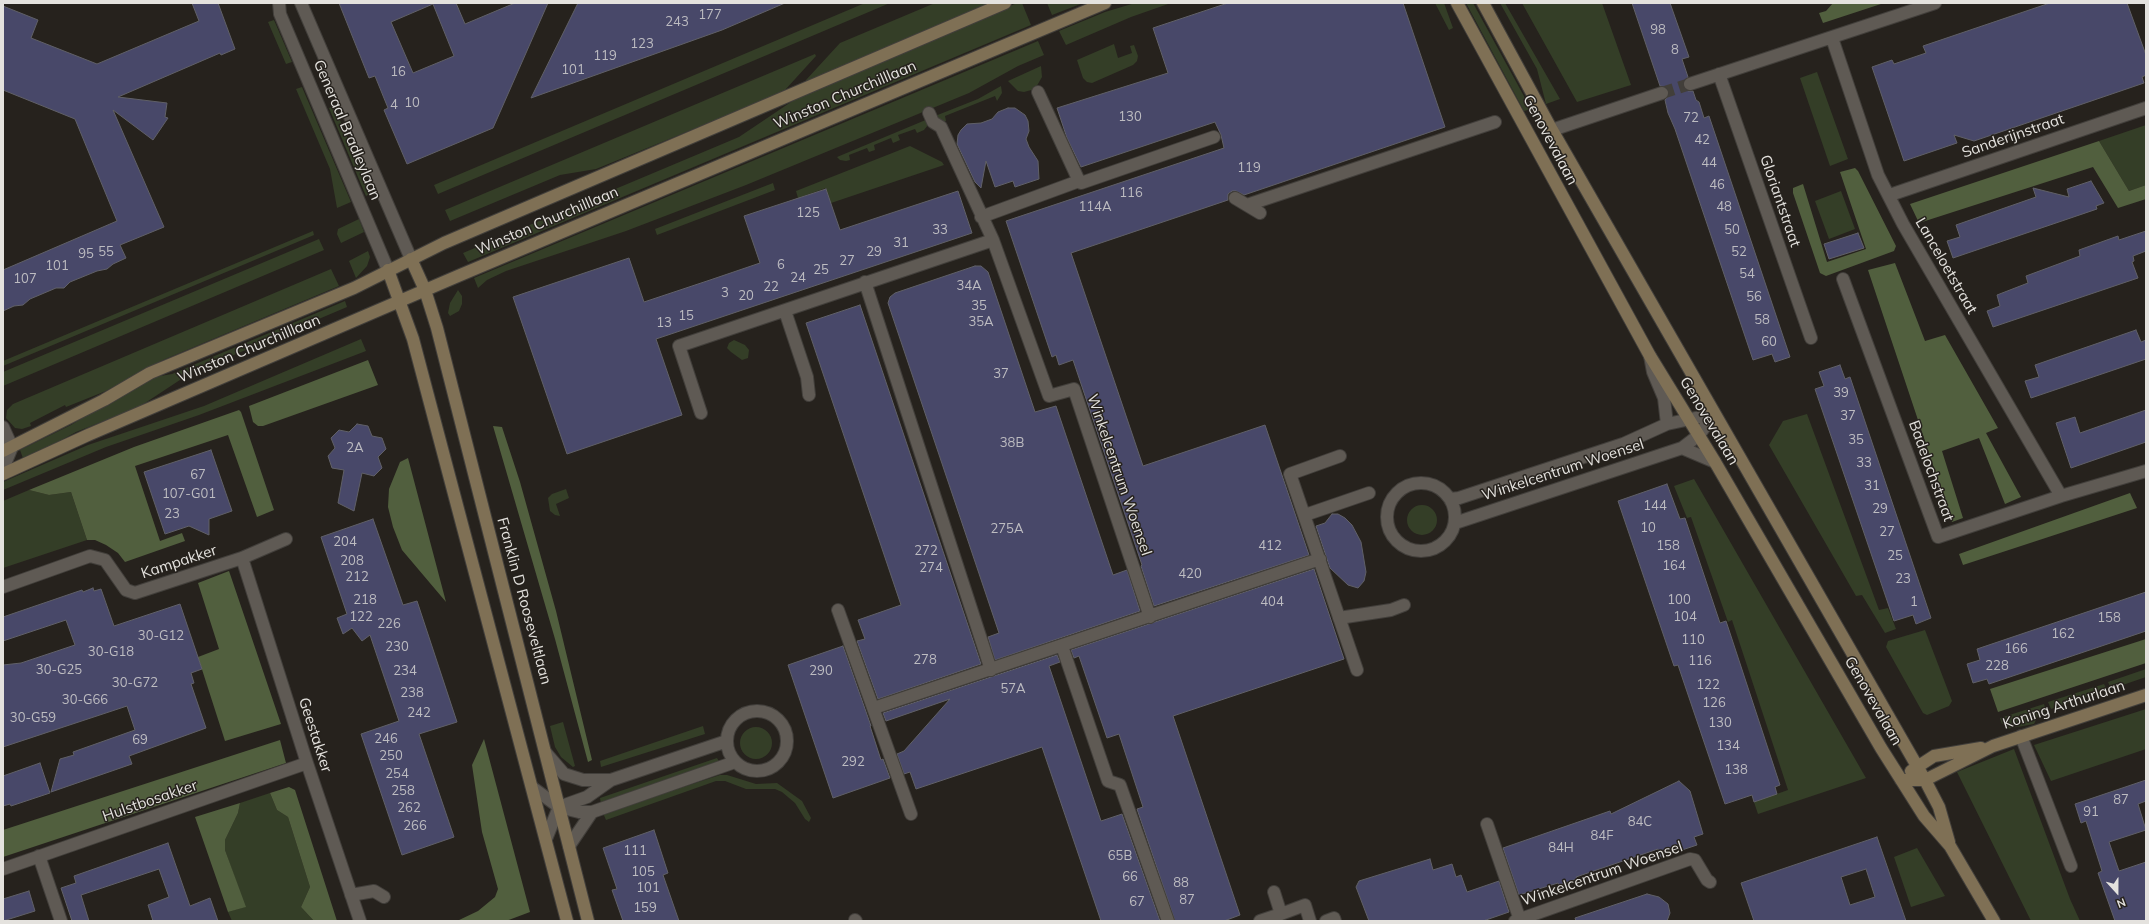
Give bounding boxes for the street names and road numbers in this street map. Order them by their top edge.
street label: Generaal Bradleylaan [309,57,385,203]
street label: Winston Churchilllaan [771,57,919,133]
street label: Genovevalaan [1519,92,1581,188]
street label: Sanderijnstraat [1960,110,2066,162]
street label: Gloriantstraat [1756,153,1804,249]
street label: Winston Churchilllaan [473,183,621,259]
street label: Lanceloetstraat [1911,215,1981,317]
street label: Winston Churchilllaan [175,311,323,387]
street label: Genovevalaan [1676,374,1742,468]
street label: Winkelcentrum Woensel [1083,392,1155,558]
street label: Badelochstraat [1904,418,1958,524]
street label: Winkelcentrum Woensel [1480,435,1646,505]
street label: Franklin D Rooseveltlaan [493,516,555,686]
street label: Kampakker [139,541,219,583]
street label: Genovevalaan [1840,653,1906,749]
street label: Koning Arthurlaan [2001,677,2127,733]
street label: Geestakker [294,695,336,775]
street label: Hulstbosakker [100,776,200,826]
street label: Winkelcentrum Woensel [1519,838,1685,910]

